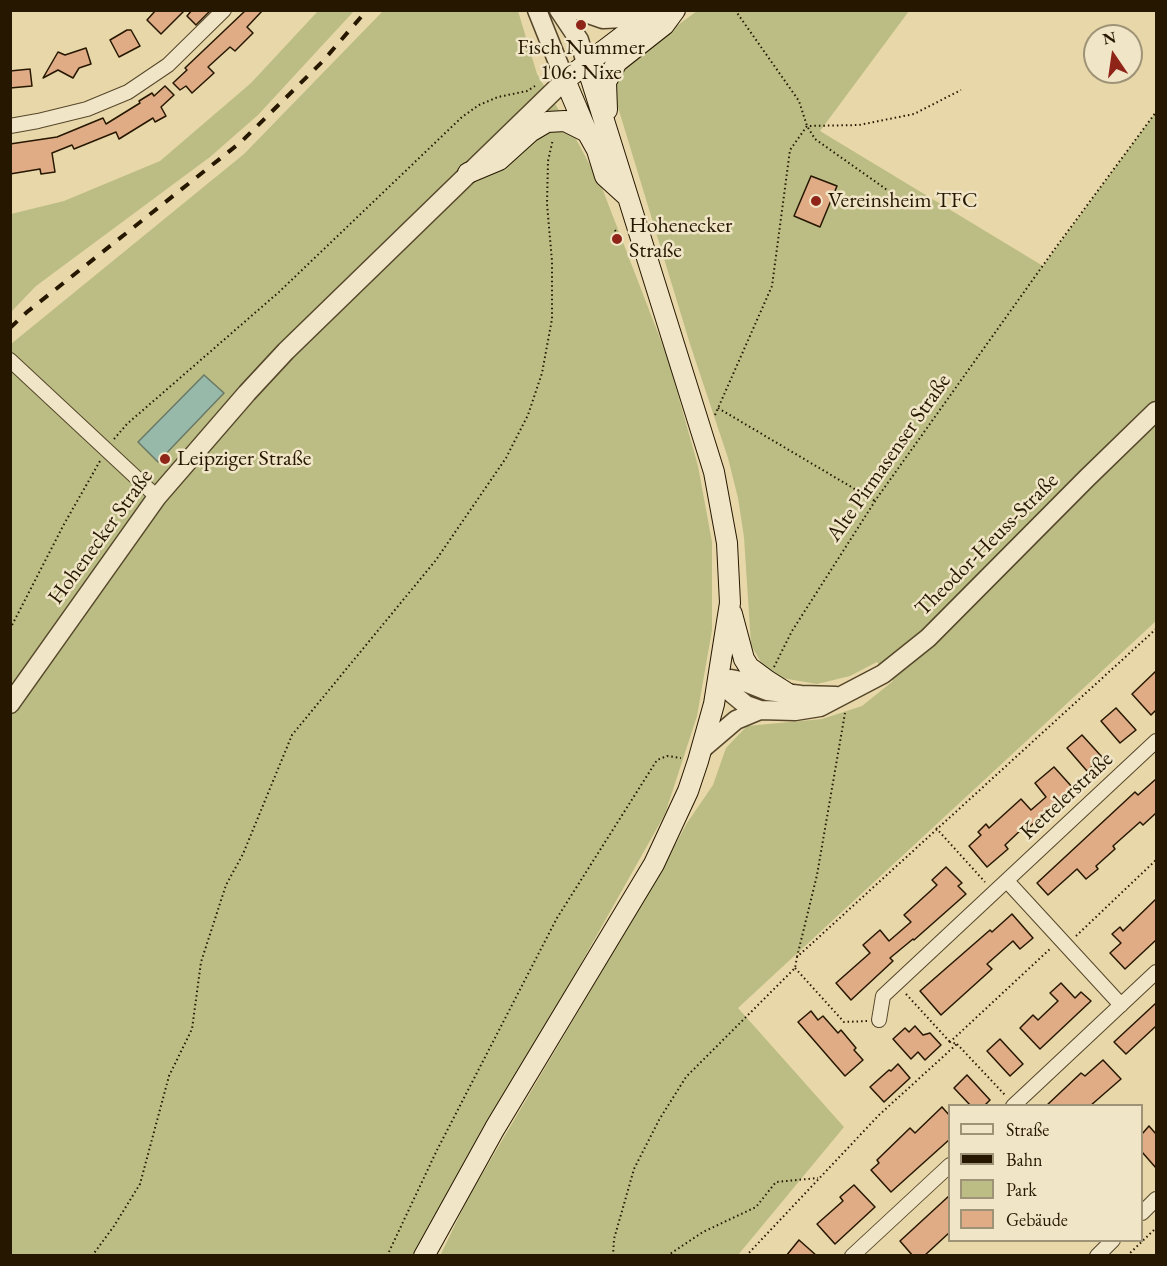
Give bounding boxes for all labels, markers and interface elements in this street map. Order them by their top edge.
marker: Fisch Nummer 106: Nixe [574,18,588,32]
north arrow [1083,24,1143,84]
text: N [1101,26,1118,50]
place label: Fisch Nummer 106: Nixe [517,35,645,86]
place label: Vereinsheim TFC [828,188,978,214]
marker: Vereinsheim TFC [809,194,823,208]
place label: Hohenecker Straße [629,213,732,264]
marker: Hohenecker Straße [610,232,624,246]
street label: Alte Pirmasenser Straße [821,369,957,547]
place label: Leipziger Straße [177,446,311,472]
marker: Leipziger Straße [158,452,172,466]
street label: Hohenecker Straße [43,464,159,610]
street label: Theodor-Heuss-Straße [910,468,1064,622]
street label: Kettelerstraße [1015,746,1119,846]
legend [948,1104,1143,1242]
text: Straße [1006,1118,1049,1141]
text: Bahn [1006,1148,1043,1171]
text: Park [1006,1178,1037,1201]
text: Gebäude [1006,1208,1068,1231]

